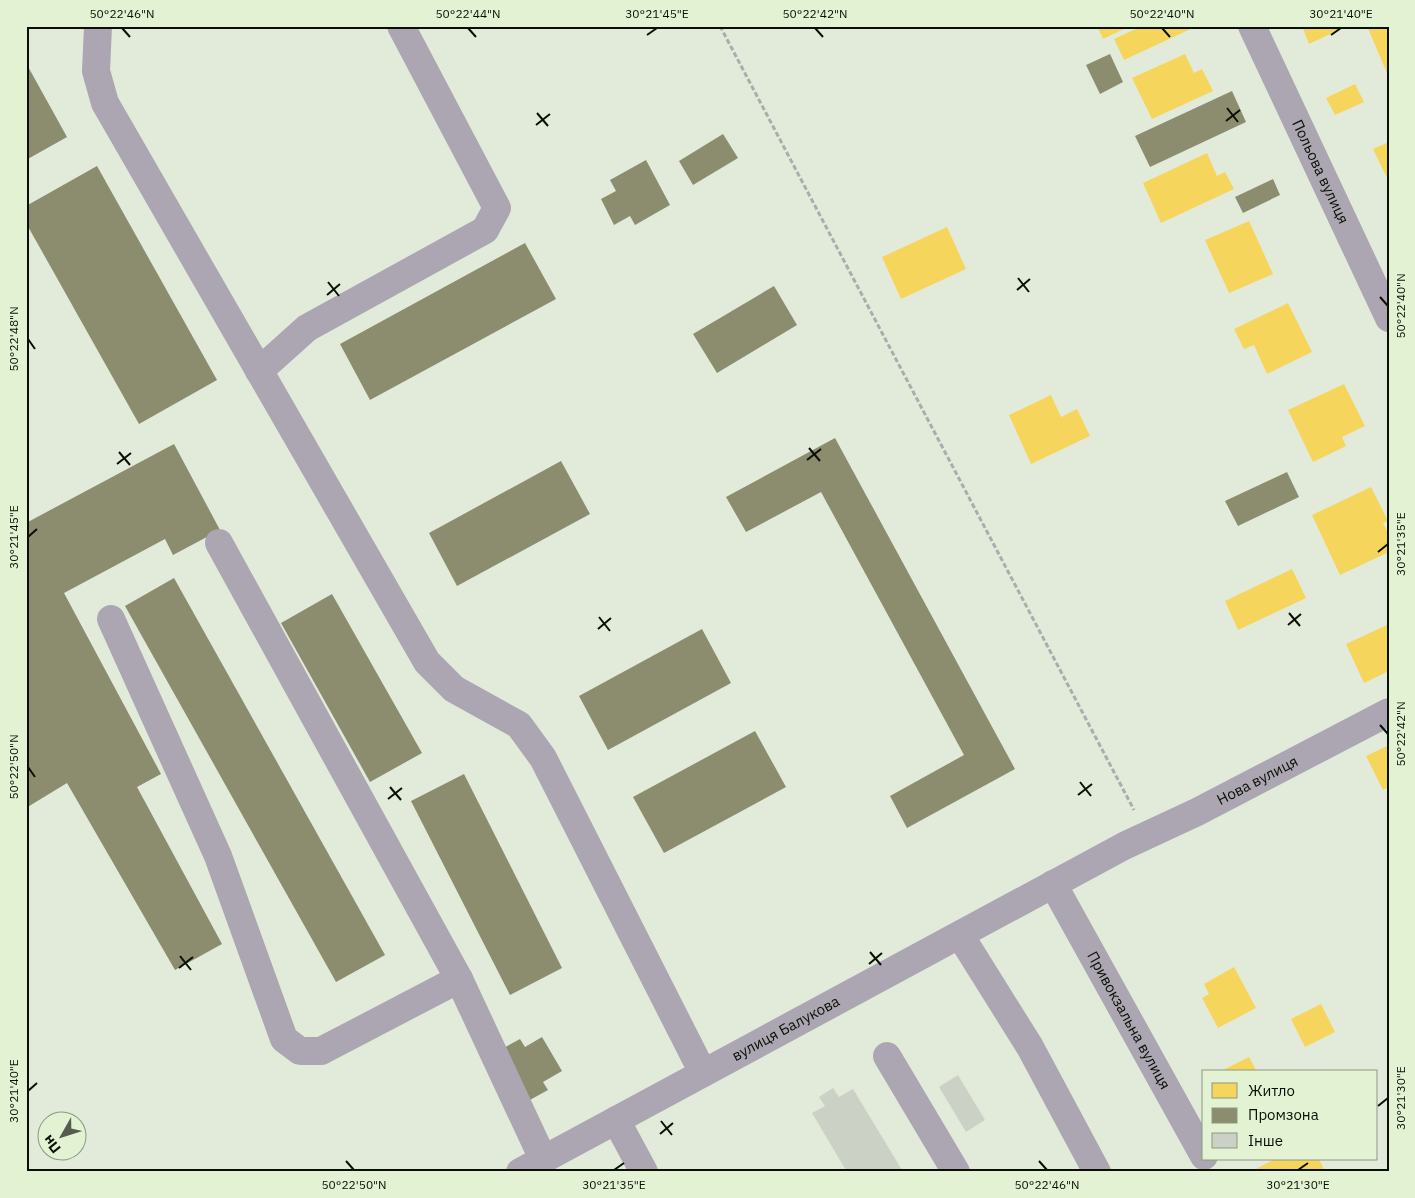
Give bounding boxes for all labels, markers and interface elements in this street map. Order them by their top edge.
text: 50°22'46"N [89,6,155,21]
text: 50°22'44"N [435,6,501,21]
text: 30°21'45"E [625,6,689,21]
text: 50°22'42"N [782,6,848,21]
text: 50°22'40"N [1129,6,1195,21]
text: 30°21'40"E [1309,6,1373,21]
street label: Польова вулиця [1288,116,1353,227]
text: 50°22'40"N [1393,273,1408,339]
text: 50°22'48"N [6,306,21,372]
text: 30°21'45"E [6,505,21,569]
text: 30°21'35"E [1393,512,1408,576]
text: 50°22'42"N [1393,701,1408,767]
text: 50°22'50"N [6,734,21,800]
street label: Нова вулиця [1213,751,1301,809]
street label: Привокзальна вулиця [1083,948,1175,1093]
street label: вулиця Балукова [728,991,843,1065]
text: 30°21'40"E [6,1059,21,1123]
text: 30°21'30"E [1393,1066,1408,1130]
legend [1202,1070,1378,1160]
text: Житло [1248,1081,1295,1100]
text: Промзона [1248,1105,1319,1124]
north arrow [38,1110,88,1160]
text: Пн [39,1131,65,1157]
text: Інше [1248,1131,1283,1150]
text: 50°22'50"N [321,1177,387,1192]
text: 30°21'35"E [582,1177,646,1192]
text: 50°22'46"N [1014,1177,1080,1192]
text: 30°21'30"E [1266,1177,1330,1192]

